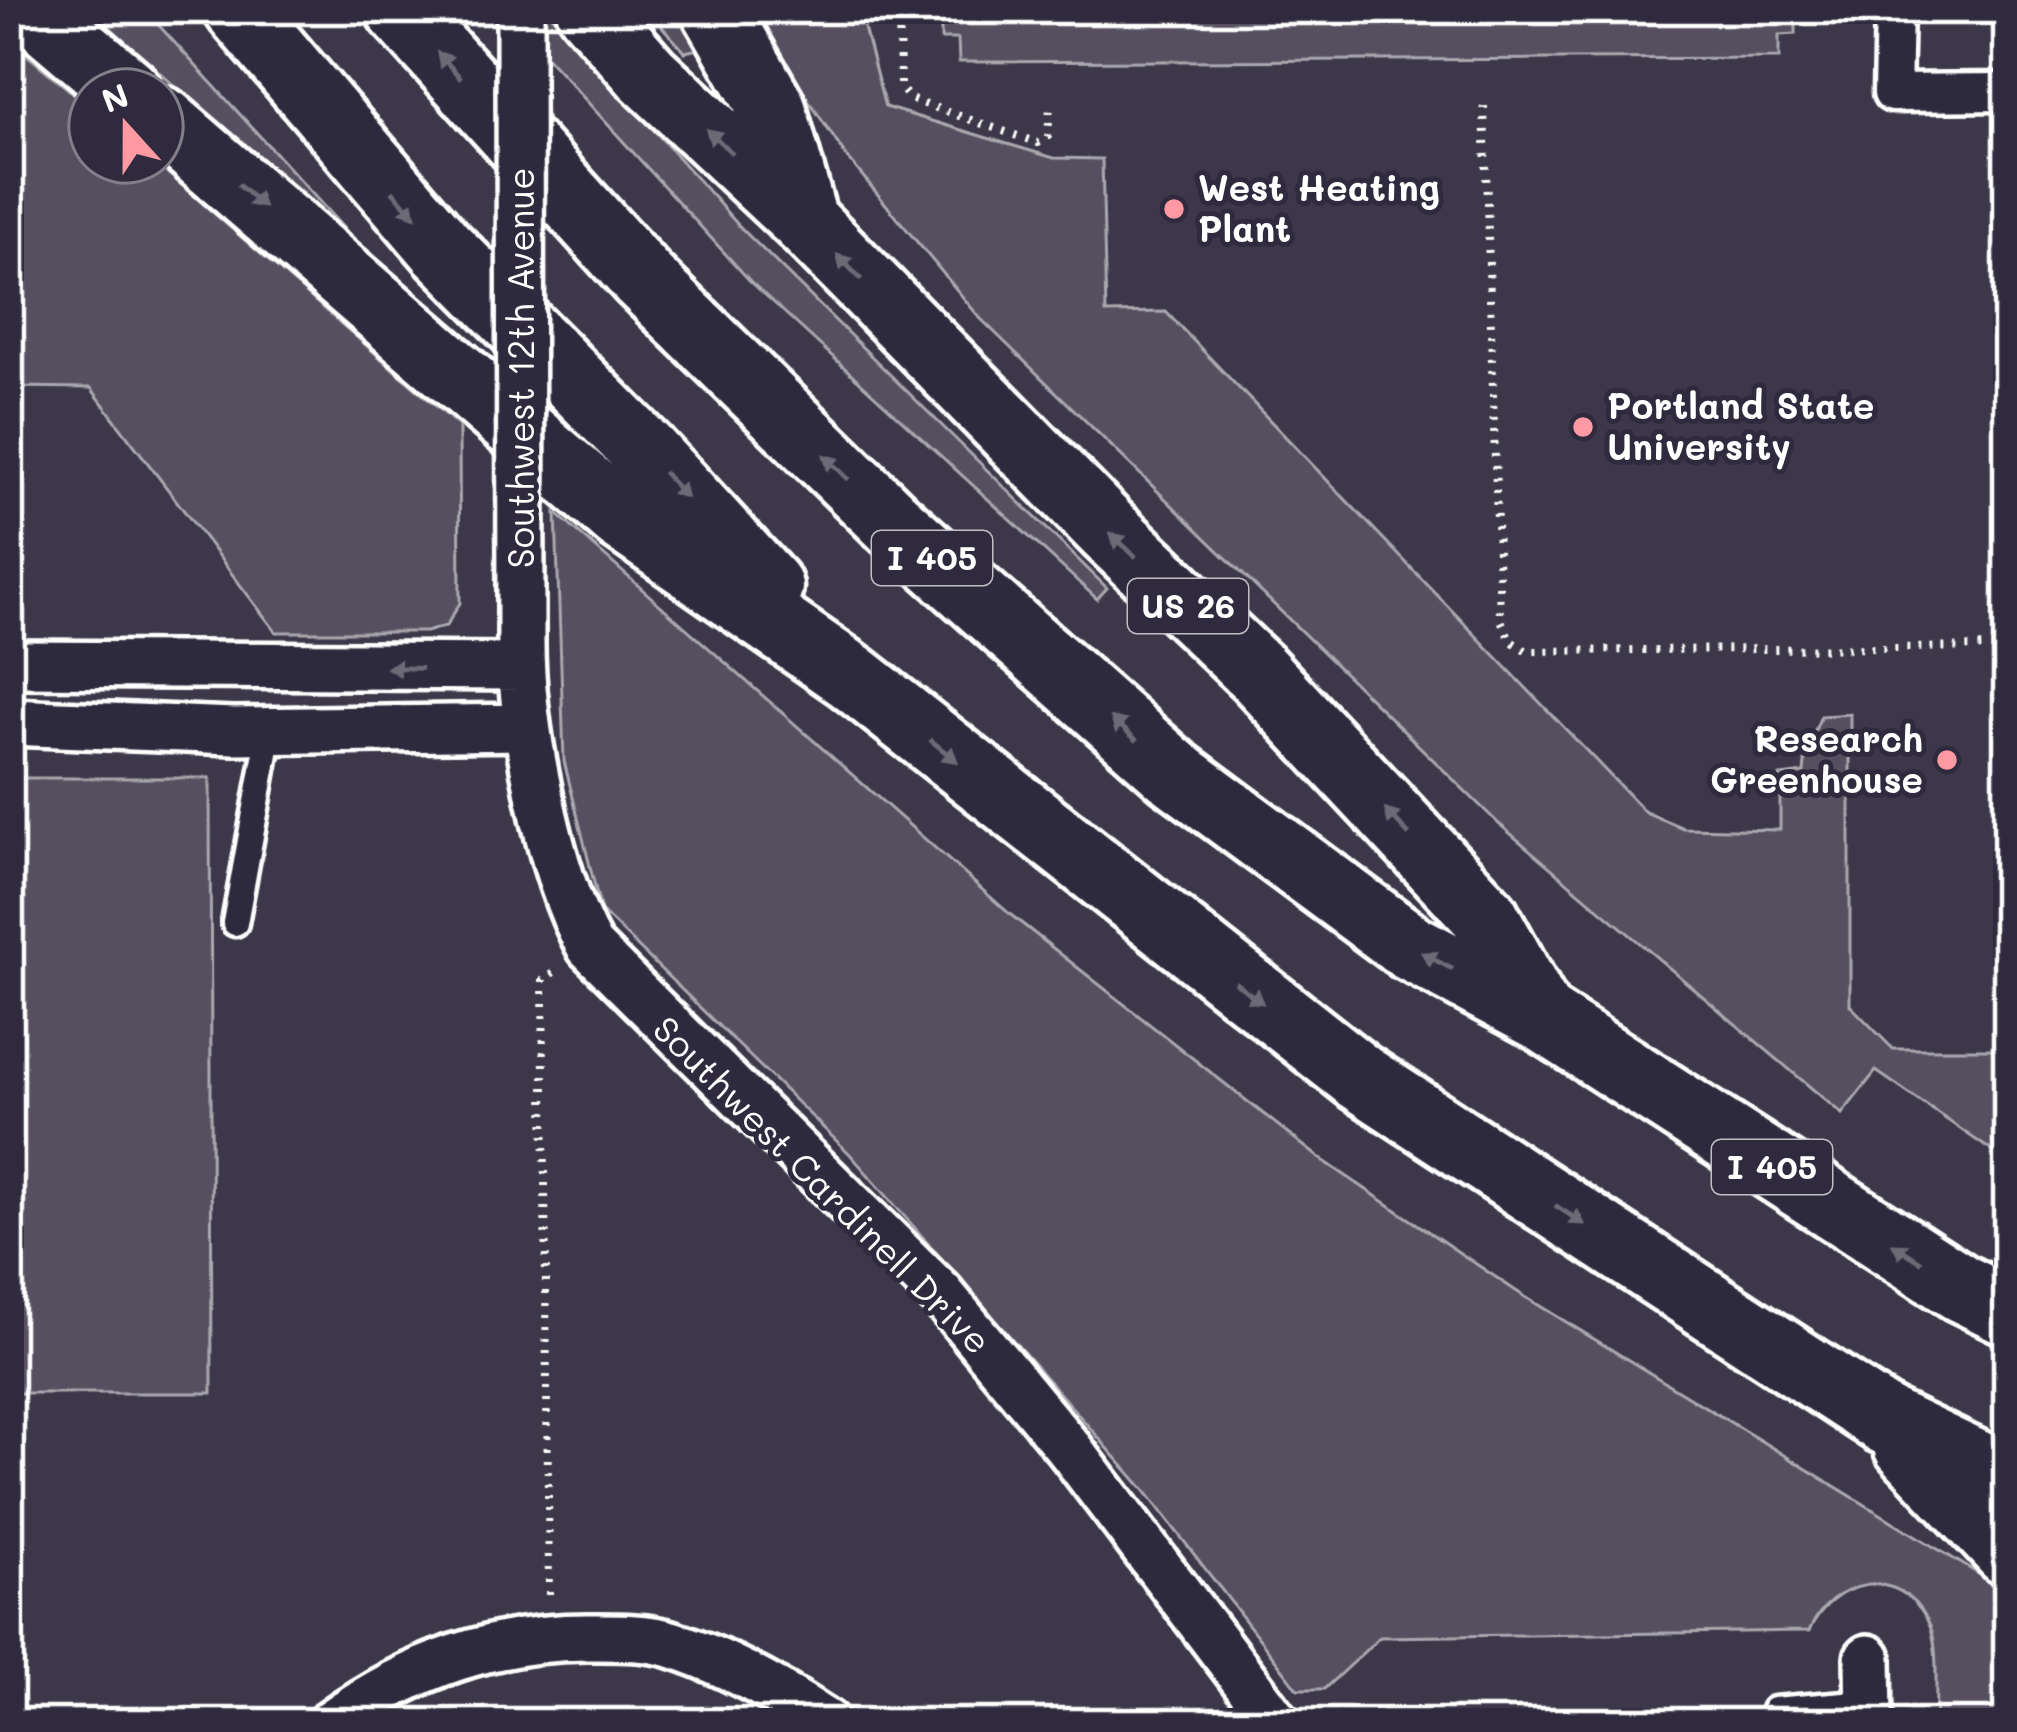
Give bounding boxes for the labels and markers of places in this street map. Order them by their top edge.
place label: West Heating Plant [1198,163,1440,251]
marker: West Heating Plant [1161,196,1187,222]
place label: Portland State University [1607,381,1874,470]
marker: Portland State University [1570,414,1596,440]
place label: Research Greenhouse [1710,714,1923,802]
marker: Research Greenhouse [1934,747,1960,773]

